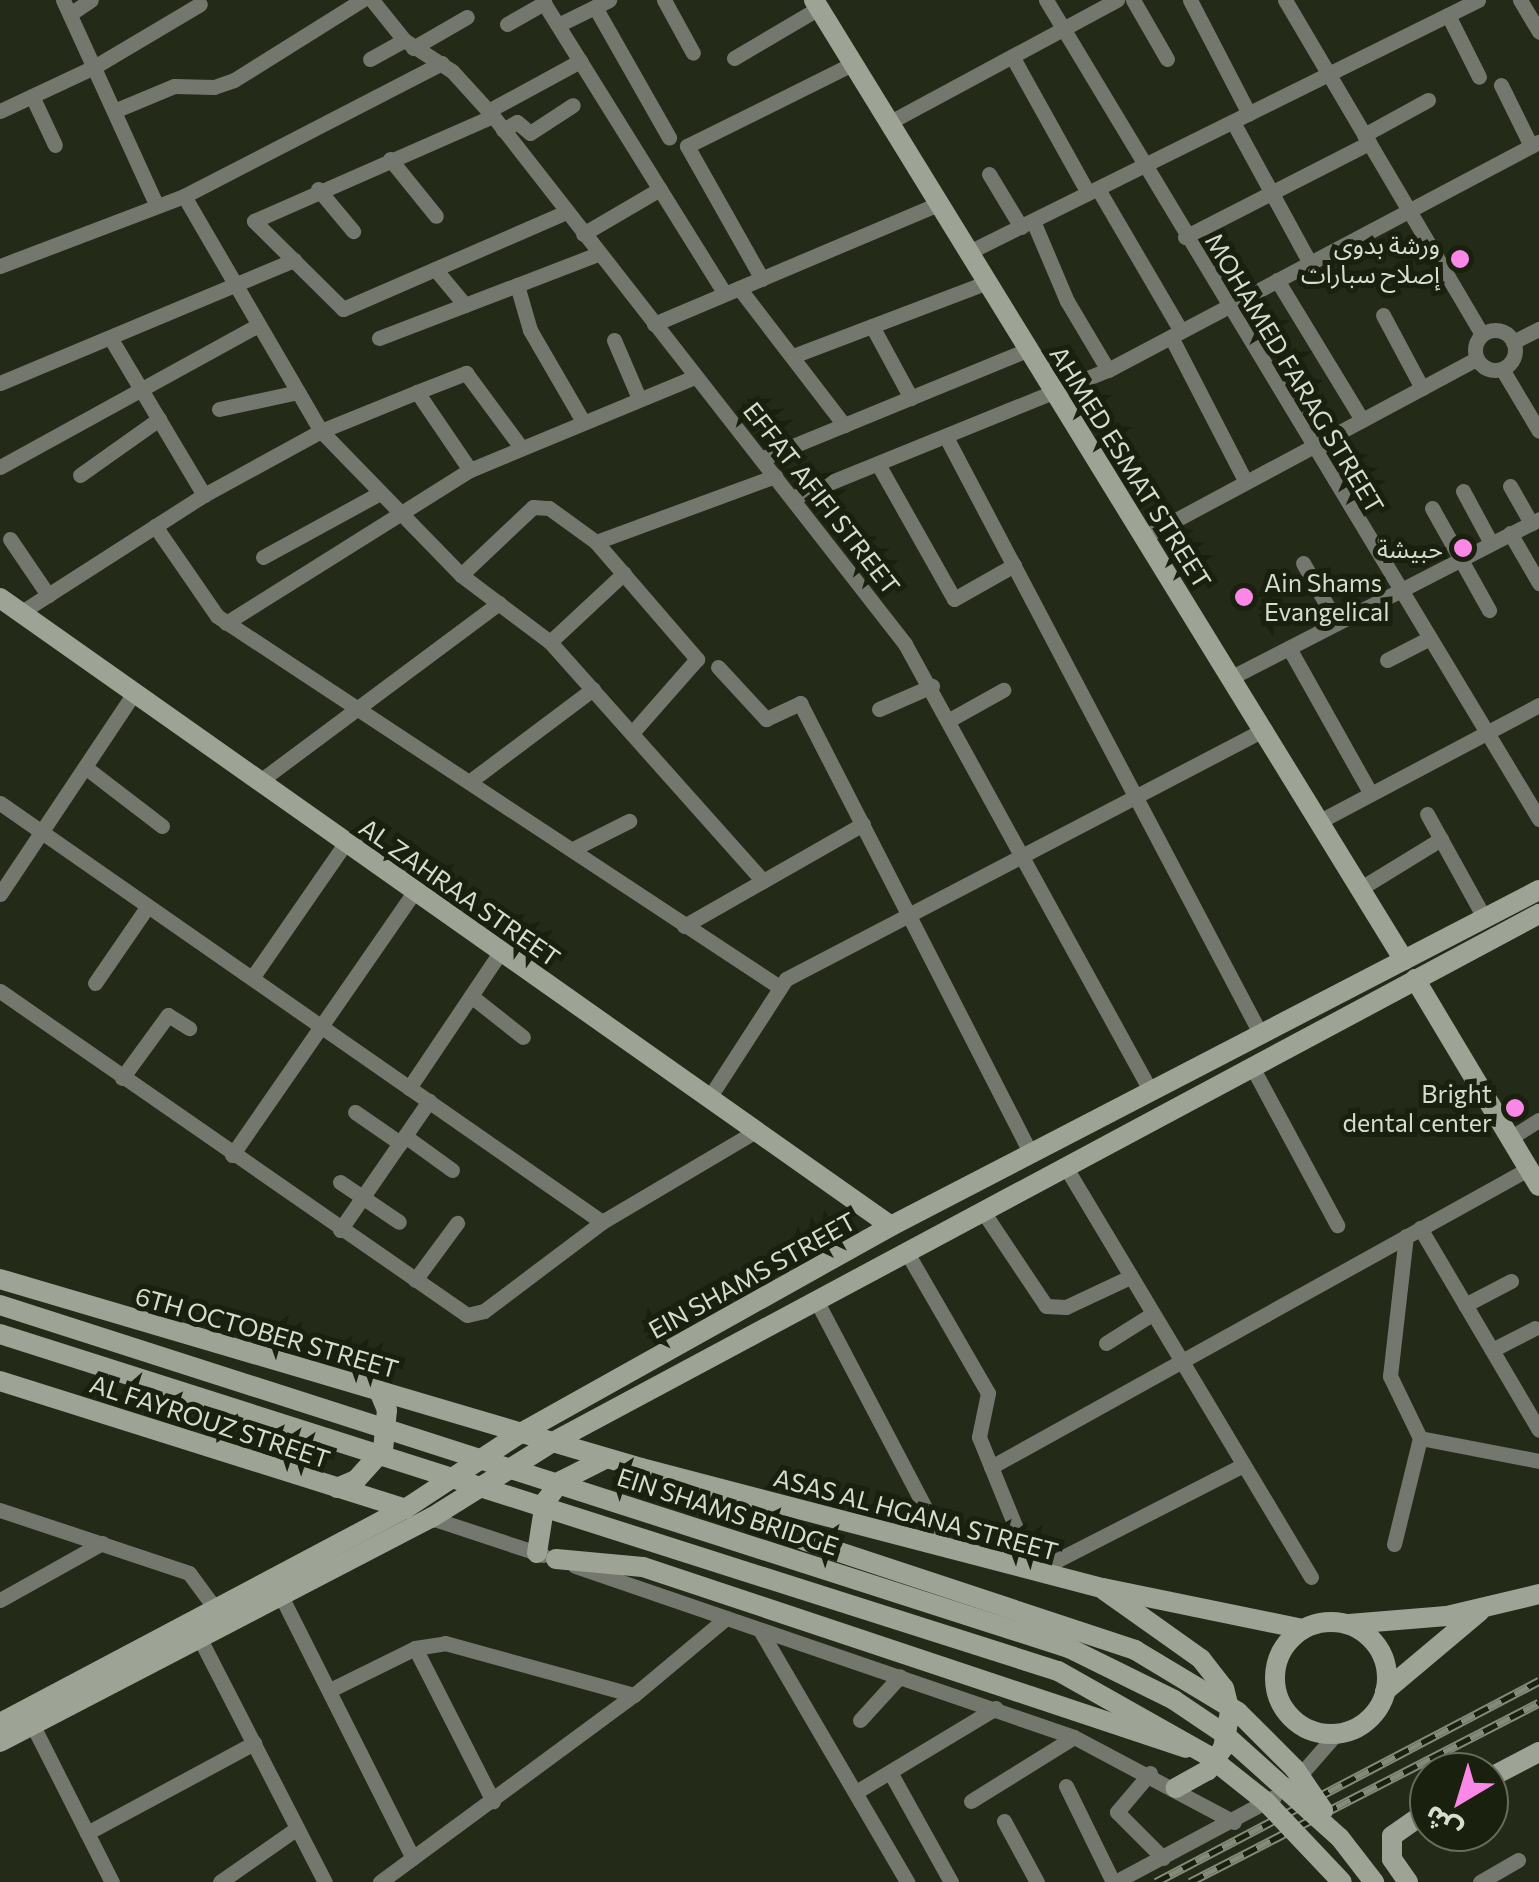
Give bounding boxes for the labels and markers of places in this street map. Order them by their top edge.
place label: ورشة بدوى إصلاح سبارات [1301,230,1440,289]
marker: ورشة بدوى إصلاح سبارات [1449,248,1471,270]
place label: حبيشة [1377,533,1443,563]
marker: حبيشة [1452,537,1474,559]
place label: Ain Shams Evangelical [1264,568,1389,627]
marker: Ain Shams Evangelical [1233,586,1255,608]
place label: Bright dental center [1342,1079,1492,1138]
marker: Bright dental center [1502,1095,1528,1121]

